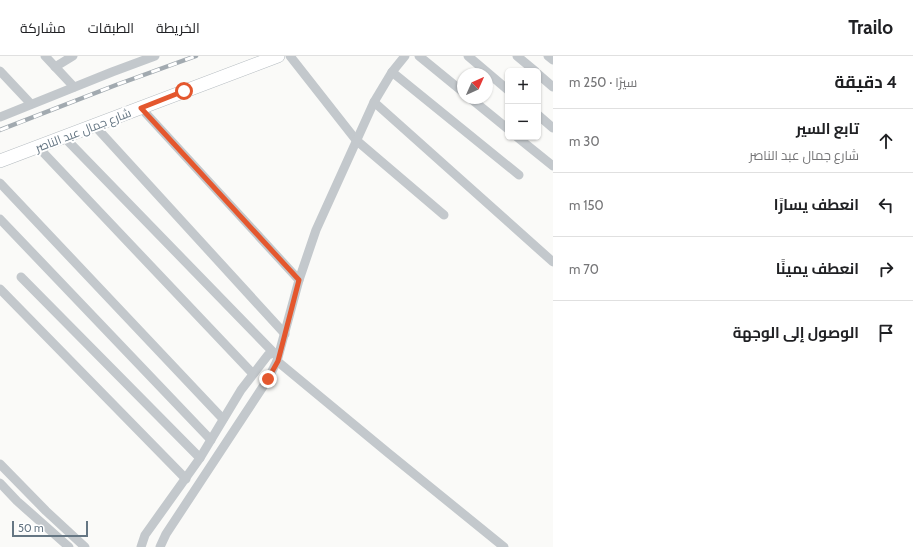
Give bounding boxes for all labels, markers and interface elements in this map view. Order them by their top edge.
text: Trailo [848,16,893,39]
text: مشاركة [20,19,66,37]
text: الطبقات [88,19,134,37]
text: الخريطة [156,19,200,37]
north arrow [457,68,493,104]
map controls [505,68,541,140]
button: + [505,68,541,104]
text: 4 دقيقة [835,72,897,92]
text: سيرًا · 250 m [569,74,637,90]
route start [175,82,193,100]
button: − [505,104,541,140]
street label: شارع جمال عبد الناصر [32,105,133,156]
text: تابع السير [796,120,859,138]
icon: ahead [875,130,897,152]
text: 30 m [569,133,599,149]
text: شارع جمال عبد الناصر [749,147,859,163]
icon: left [875,194,897,216]
text: انعطف يسارًا [774,196,859,214]
text: 150 m [569,197,604,213]
icon: right [875,258,897,280]
text: انعطف يمينًا [776,260,859,278]
text: 70 m [569,261,599,277]
icon: arrive [875,322,897,344]
text: الوصول إلى الوجهة [733,324,859,342]
route end [259,370,277,388]
scale bar [12,519,88,538]
text: 50 m [18,521,44,535]

